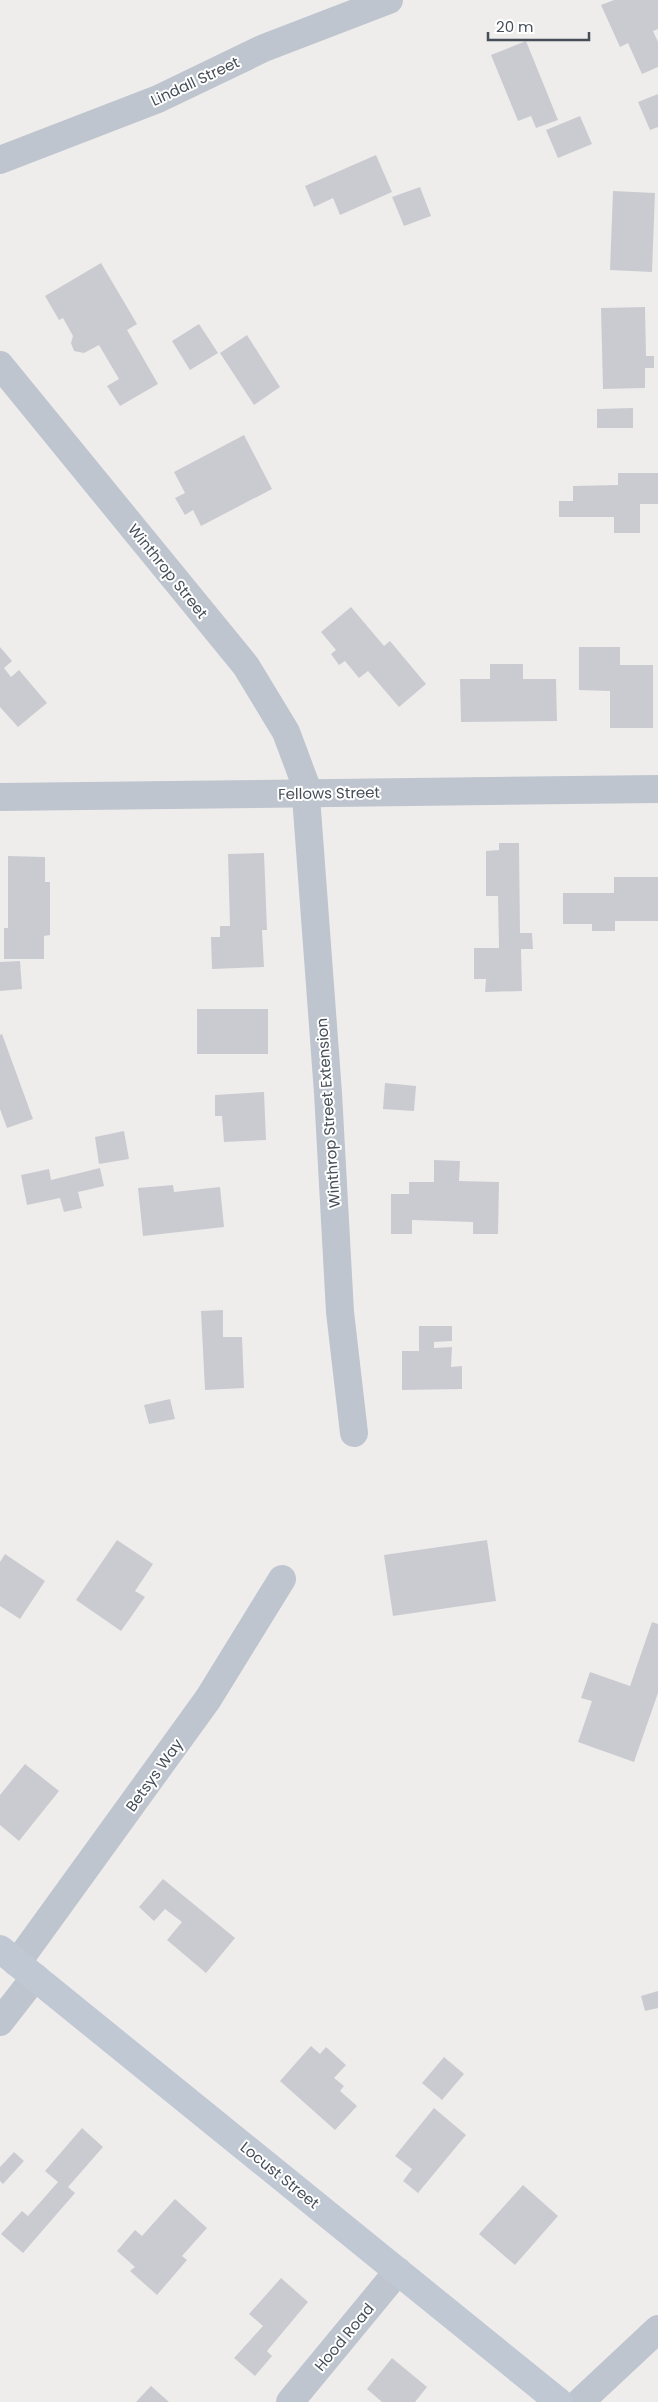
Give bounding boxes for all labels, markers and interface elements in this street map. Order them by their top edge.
scale bar [488,10,589,42]
text: 20 m [496,16,534,37]
street label: Lindall Street [147,51,243,111]
street label: Winthrop Street [123,519,213,623]
street label: Fellows Street [278,782,380,804]
street label: Winthrop Street Extension [311,1017,345,1209]
street label: Betsys Way [120,1734,188,1816]
street label: Locust Street [236,2137,324,2213]
street label: Hood Road [309,2299,379,2375]

